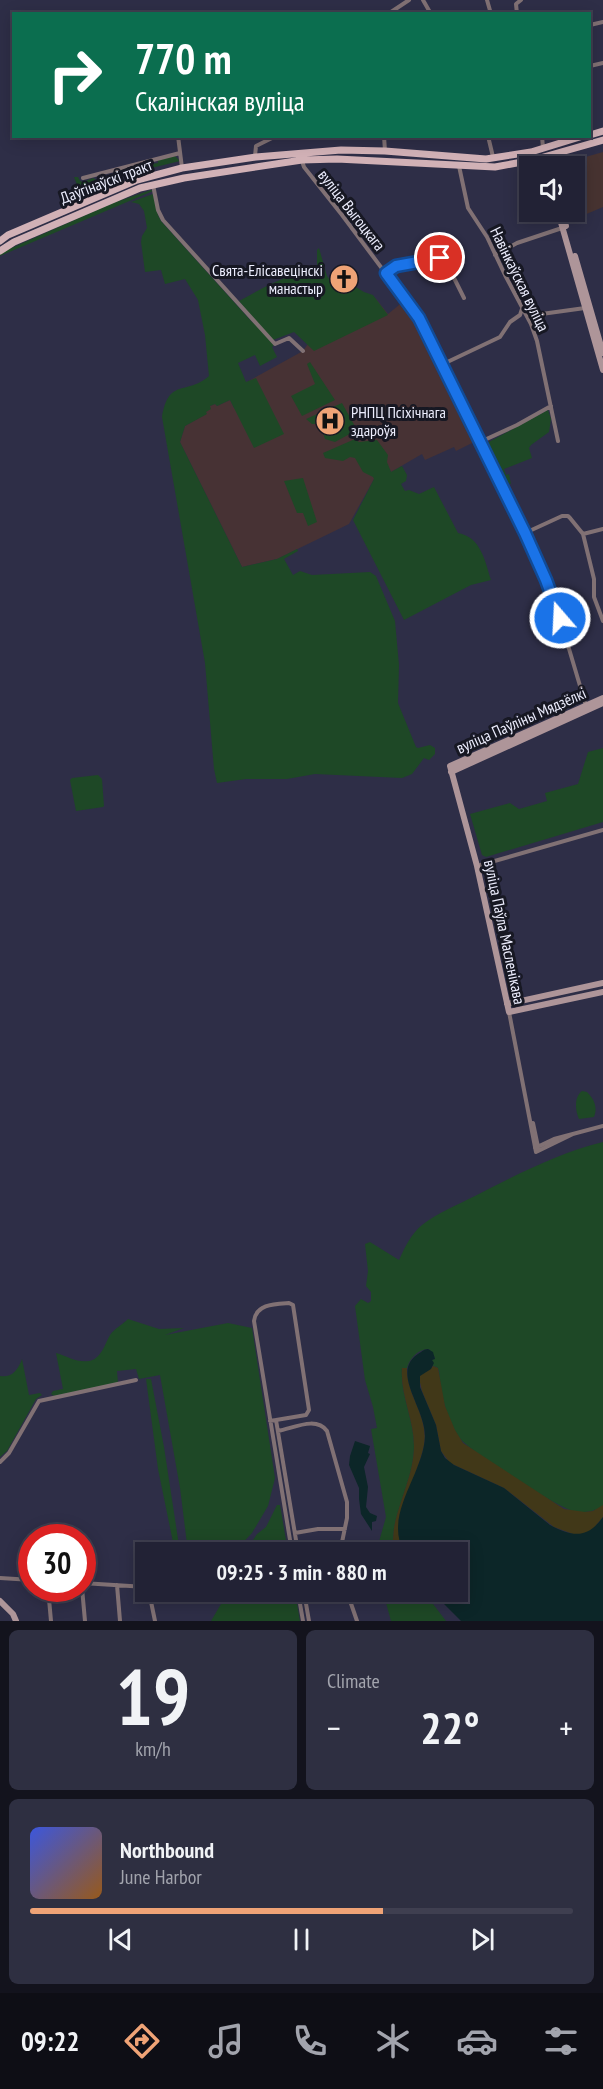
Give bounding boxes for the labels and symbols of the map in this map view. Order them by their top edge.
street label: Даўгінаўскі тракт [57,154,156,208]
street label: вуліца Выгоцкага [314,165,390,255]
street label: Навінкаўская вуліца [486,223,554,335]
pin [414,232,465,283]
place label: Свята-Елісавецінскі манастыр [212,260,323,298]
church icon: Свята-Елісавецінскі манастыр [328,263,360,295]
place label: РНПЦ Псіхічнага здароўя [351,402,446,440]
hospital icon: РНПЦ Псіхічнага здароўя [314,405,346,437]
position arrow [528,586,592,650]
street label: вуліца Паўліны Мядзёлкі [453,682,589,758]
street label: вуліца Паўла Масленікава [480,858,530,1006]
speed limit sign: 30 [18,1524,96,1602]

